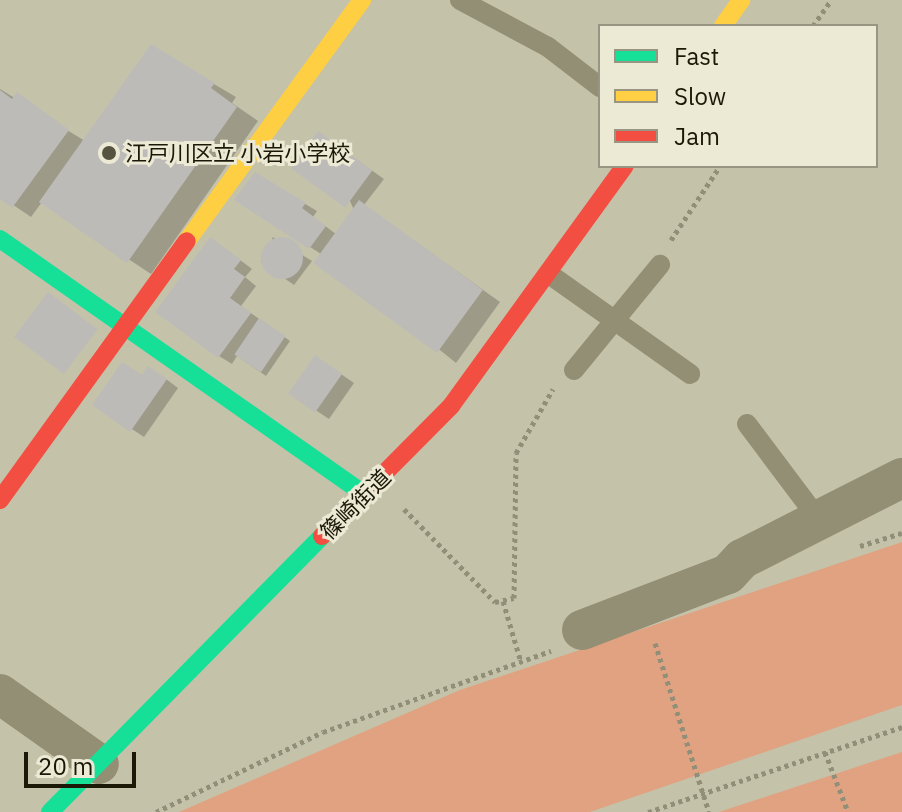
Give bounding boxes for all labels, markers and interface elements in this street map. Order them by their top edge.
legend [598,24,878,168]
text: Fast [674,40,719,72]
text: Slow [674,80,726,112]
text: Jam [674,120,720,152]
place label: 江戸川区立 小岩小学校 [125,140,350,166]
marker: 江戸川区立 小岩小学校 [100,144,118,162]
street label: 篠崎街道 [315,464,395,544]
scale bar [28,736,140,786]
text: 20 m [38,750,93,782]

